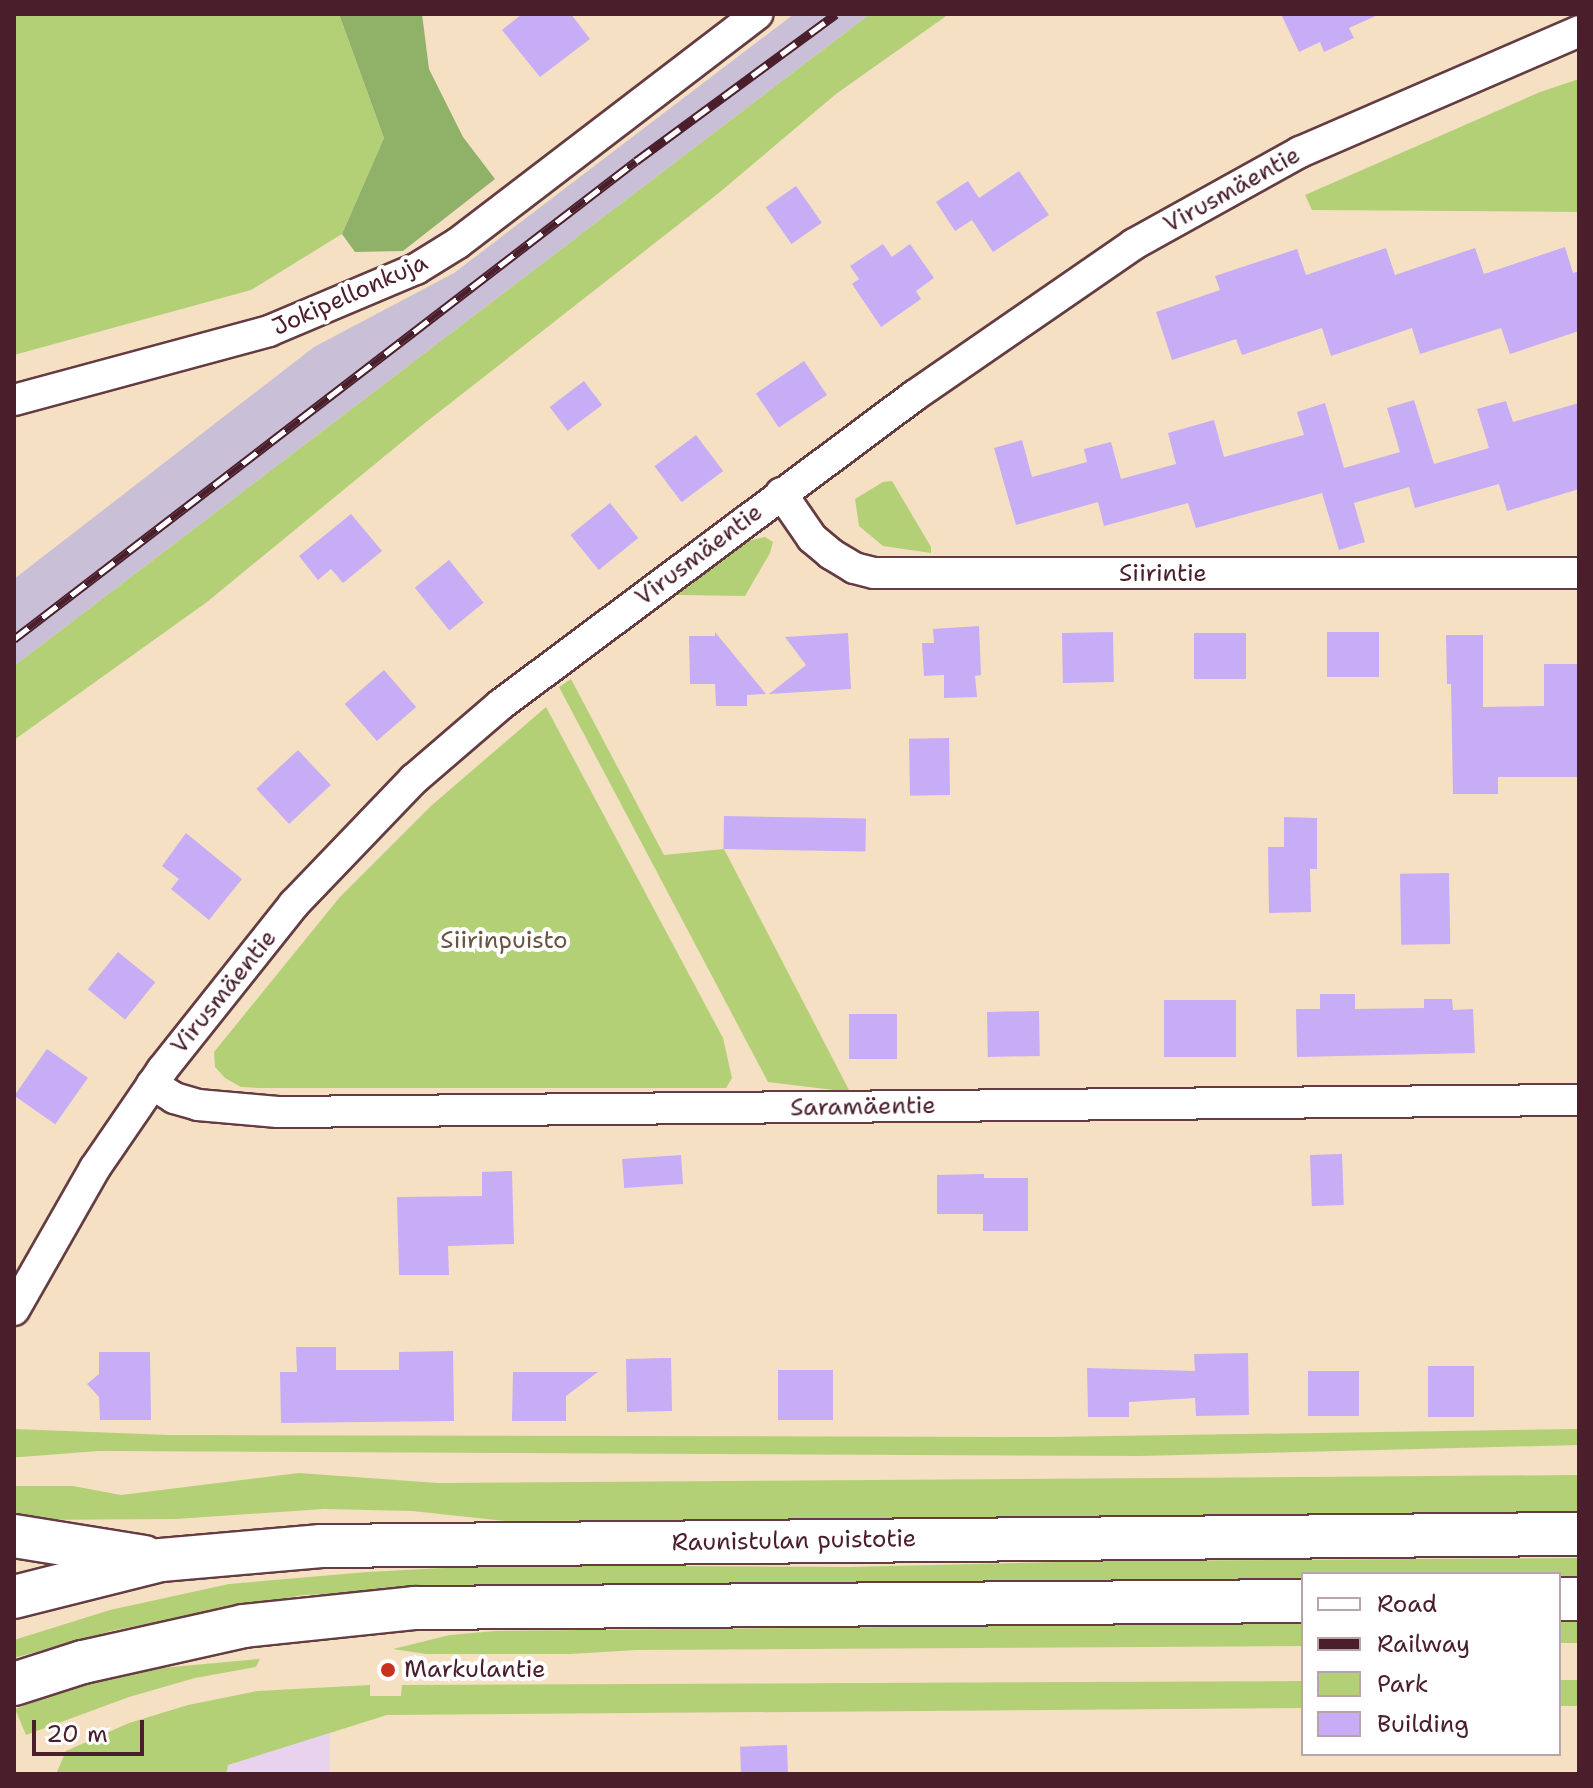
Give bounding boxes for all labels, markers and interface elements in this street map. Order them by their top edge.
street label: Virusmäentie [1159,141,1305,239]
street label: Jokipellonkuja [268,248,432,342]
street label: Virusmäentie [630,498,768,612]
street label: Siirintie [1119,560,1207,588]
street label: Virusmäentie [165,924,283,1060]
park label: Siirinpuisto [440,927,568,955]
street label: Saramäentie [790,1091,936,1123]
street label: Raunistulan puistotie [671,1524,917,1558]
legend [1301,1572,1561,1756]
text: Road [1377,1588,1437,1620]
text: Railway [1377,1628,1470,1660]
place label: Markulantie [404,1656,546,1684]
marker: Markulantie [379,1661,397,1679]
text: Park [1377,1668,1429,1700]
scale bar [36,1704,148,1754]
text: Building [1377,1708,1469,1740]
text: 20 m [46,1718,108,1750]

